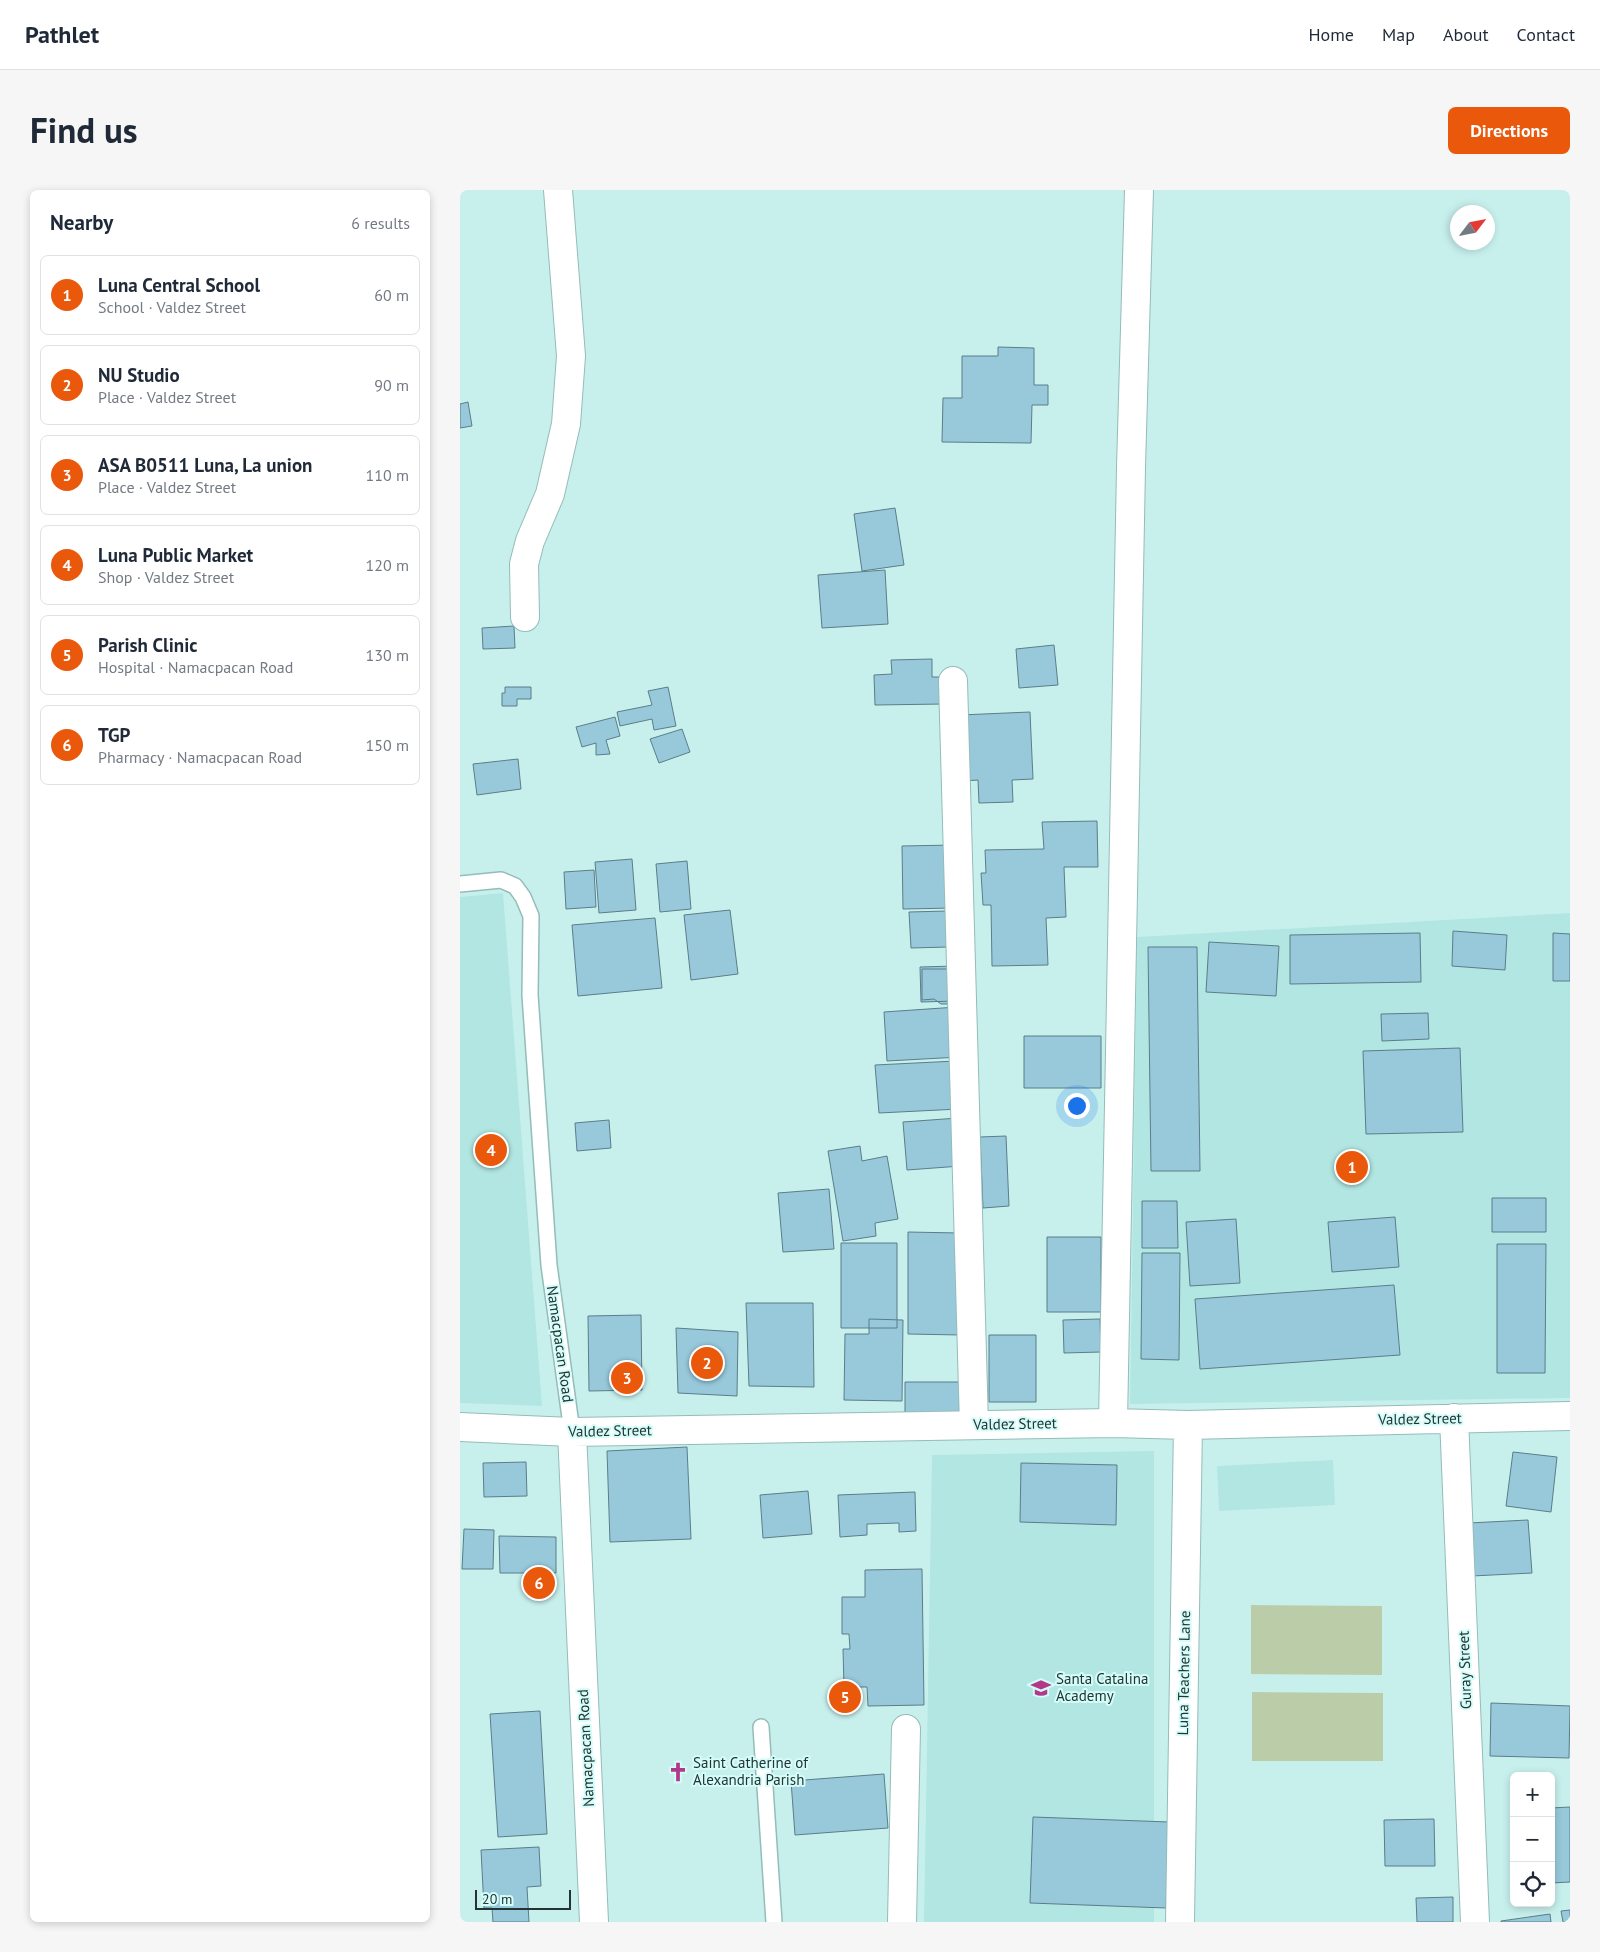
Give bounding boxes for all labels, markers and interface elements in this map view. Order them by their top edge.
text: Pathlet [25,19,99,50]
text: Home [1308,23,1354,46]
text: Map [1382,23,1415,46]
text: About [1443,23,1489,46]
text: Contact [1517,23,1575,46]
text: Find us [30,107,138,153]
button: Directions [1448,107,1570,154]
north arrow [1450,205,1495,250]
text: Nearby [50,209,113,236]
text: 6 results [351,213,410,233]
text: Luna Central School [98,273,260,297]
text: 1 [62,285,72,305]
text: 60 m [374,285,409,305]
text: School · Valdez Street [98,297,246,317]
text: NU Studio [98,363,180,387]
text: 2 [62,375,72,395]
text: 90 m [374,375,409,395]
text: Place · Valdez Street [98,387,236,407]
text: ASA B0511 Luna, La union [98,453,312,477]
text: 3 [62,465,72,485]
text: 110 m [366,465,409,485]
text: Place · Valdez Street [98,477,236,497]
text: Luna Public Market [98,543,253,567]
text: 4 [62,555,72,575]
text: 120 m [366,555,409,575]
text: Shop · Valdez Street [98,567,234,587]
text: Parish Clinic [98,633,197,657]
text: 5 [62,645,72,665]
text: 130 m [366,645,409,665]
text: Hospital · Namacpacan Road [98,657,293,677]
text: TGP [98,723,131,747]
text: 6 [62,735,72,755]
text: 150 m [366,735,409,755]
text: Pharmacy · Namacpacan Road [98,747,302,767]
your location [1064,1093,1090,1119]
pin: 4 [475,1131,507,1169]
pin: 1 [1336,1148,1368,1186]
street label: Namacpacan Road [543,1284,578,1404]
pin: 2 [691,1344,723,1382]
pin: 3 [611,1359,643,1397]
street label: Valdez Street [1377,1408,1462,1429]
street label: Valdez Street [972,1413,1057,1434]
street label: Valdez Street [567,1420,652,1441]
pin: 6 [523,1564,555,1602]
street label: Luna Teachers Lane [1173,1610,1194,1736]
street label: Guray Street [1454,1630,1475,1710]
place label: Santa Catalina Academy [1056,1669,1148,1705]
school or university icon: Santa Catalina Academy [1030,1677,1052,1699]
pin: 5 [829,1678,861,1716]
street label: Namacpacan Road [573,1689,598,1807]
place label: Saint Catherine of Alexandria Parish [693,1753,809,1789]
church icon: Saint Catherine of Alexandria Parish [667,1761,689,1783]
map controls [1510,1772,1555,1907]
button: + [1510,1772,1555,1817]
button: − [1510,1817,1555,1862]
button: locate [1510,1862,1555,1907]
scale bar [475,1887,571,1910]
text: 20 m [482,1890,512,1908]

